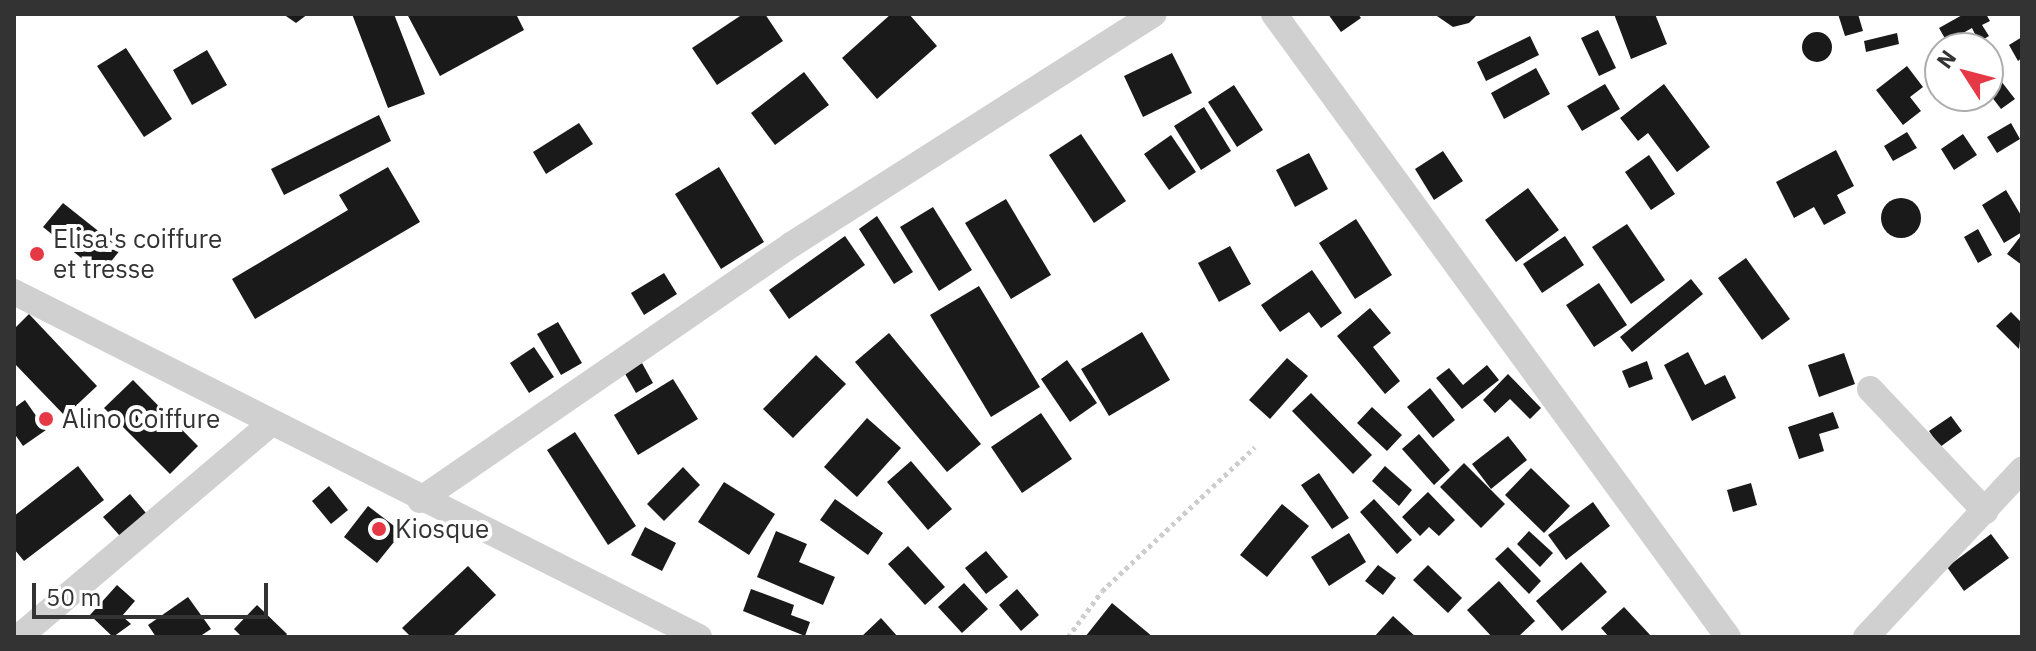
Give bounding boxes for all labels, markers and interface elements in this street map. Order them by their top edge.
north arrow [1924,32,2004,112]
text: N [1929,44,1962,74]
place label: Elisa's coiffure et tresse [53,223,222,284]
marker: Elisa's coiffure et tresse [28,245,46,263]
place label: Alino Coiffure [62,403,220,435]
marker: Alino Coiffure [37,410,55,428]
place label: Kiosque [395,513,489,545]
marker: Kiosque [370,520,388,538]
scale bar [36,567,272,617]
text: 50 m [46,581,101,613]

